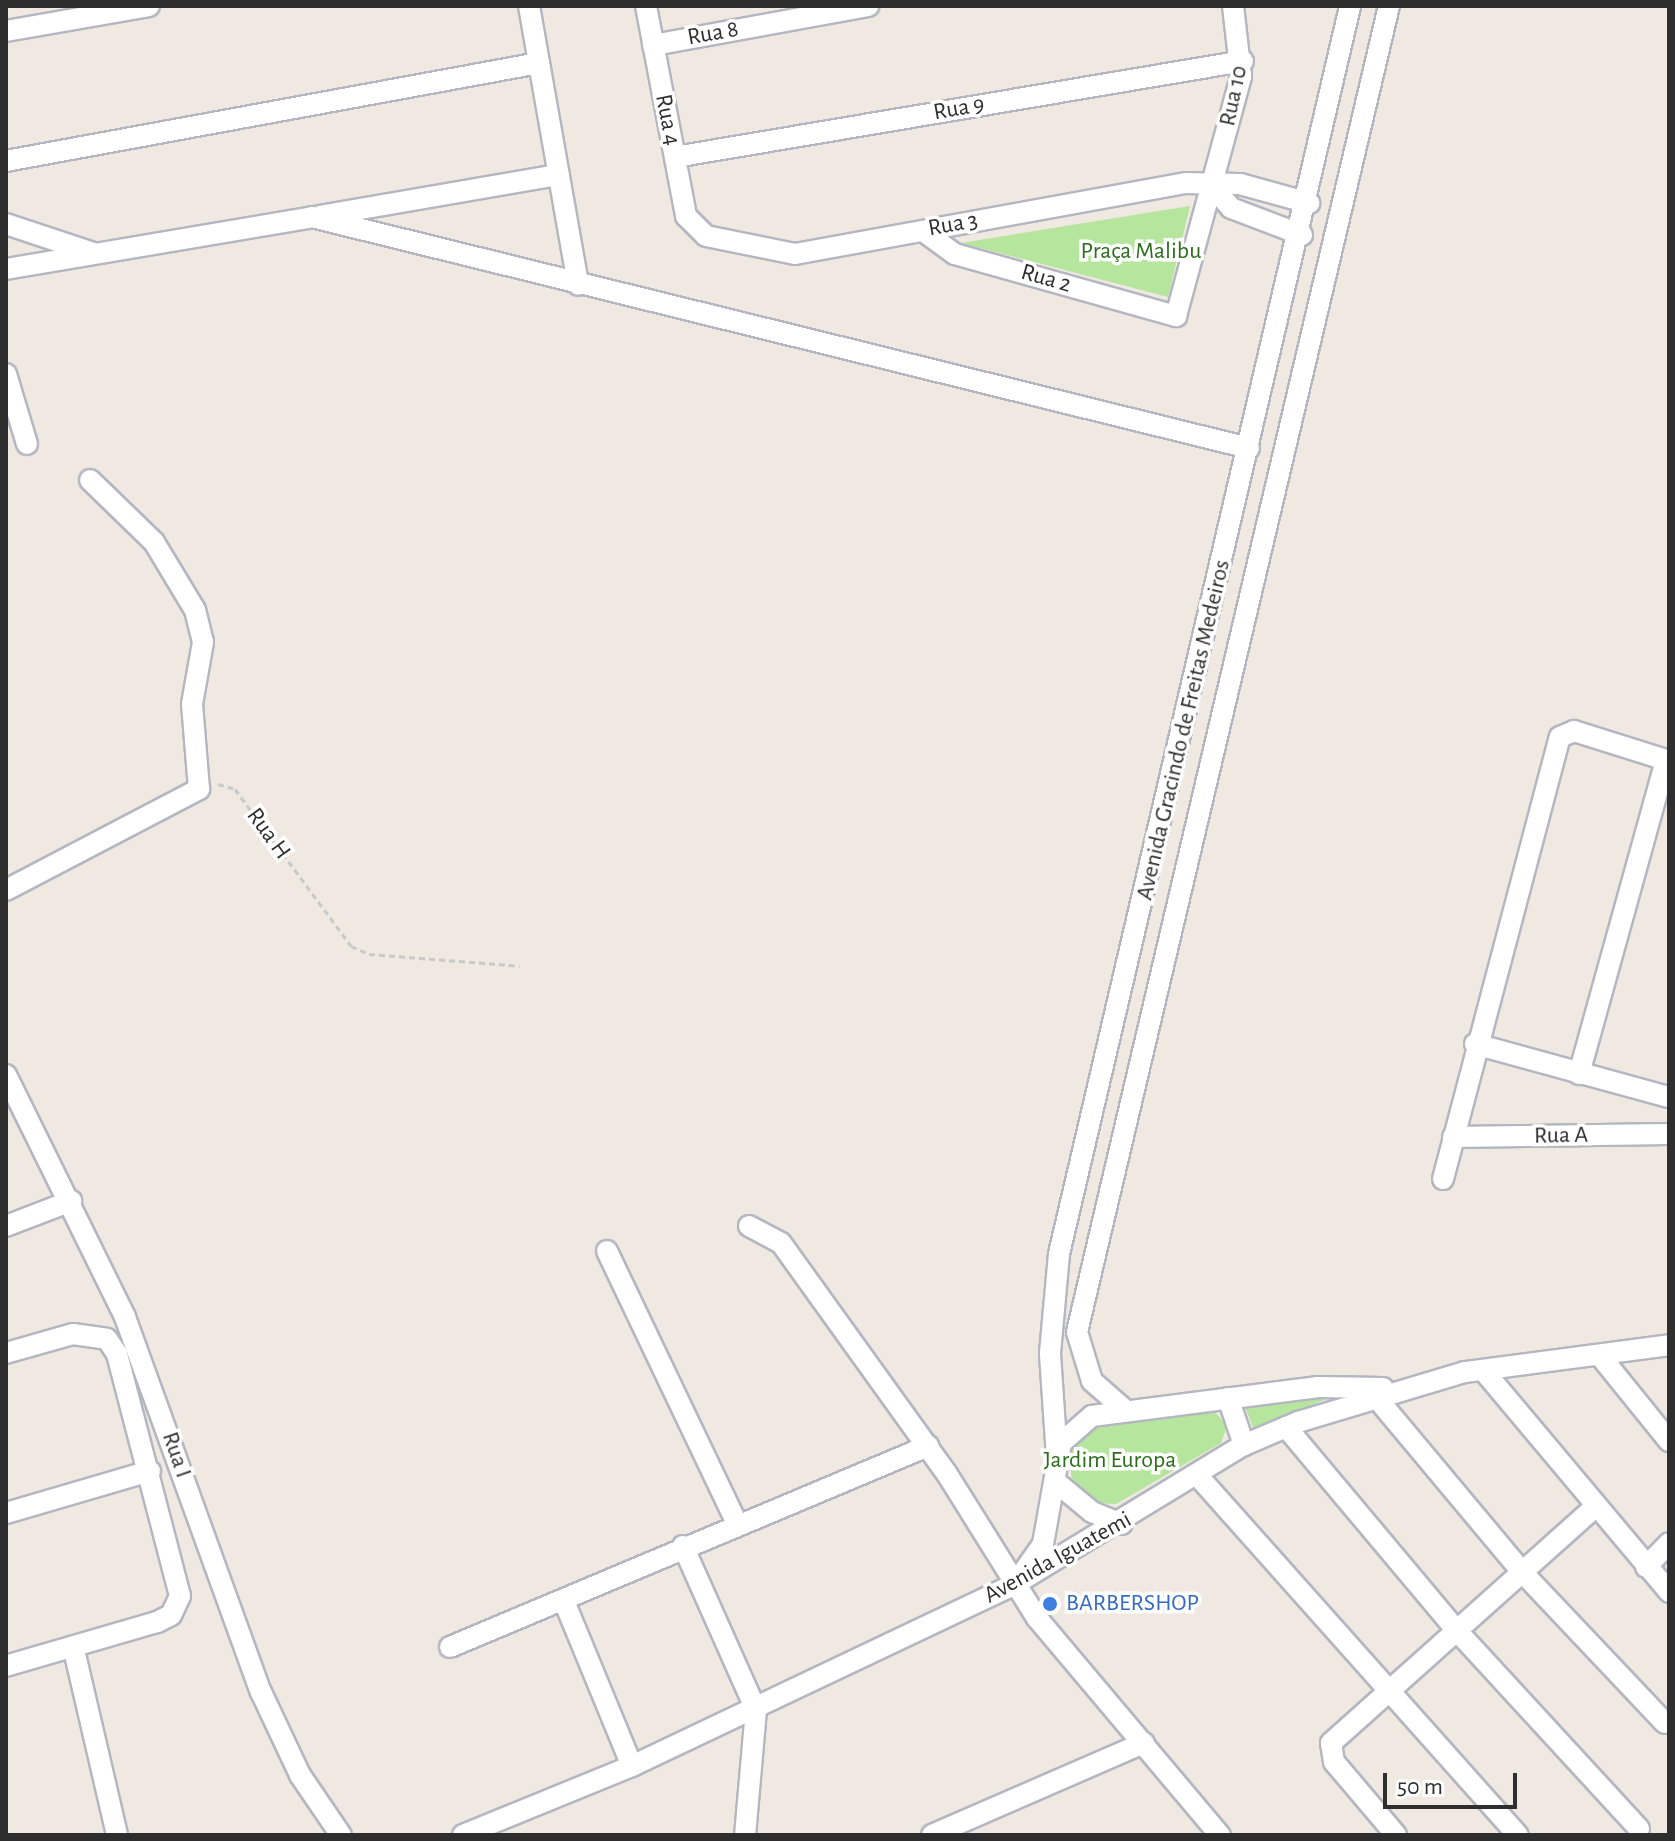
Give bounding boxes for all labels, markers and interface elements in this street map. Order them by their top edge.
street label: Rua 8 [685,15,741,53]
street label: Rua 10 [1214,63,1254,129]
street label: Rua 9 [931,90,987,128]
street label: Rua 4 [648,92,686,148]
street label: Rua 3 [926,206,980,244]
park label: Praça Malibu [1081,238,1201,266]
street label: Rua 2 [1017,258,1075,300]
street label: Avenida Gracindo de Freitas Medeiros [1131,557,1237,903]
street label: Rua H [240,803,296,865]
street label: Rua A [1534,1121,1588,1151]
street label: Rua I [155,1428,197,1482]
park label: Jardim Europa [1044,1447,1176,1475]
street label: Avenida Iguatemi [979,1506,1137,1610]
place label: BARBERSHOP [1066,1590,1199,1618]
marker: BARBERSHOP [1041,1595,1059,1613]
scale bar [1387,1757,1521,1807]
text: 50 m [1397,1775,1443,1799]

